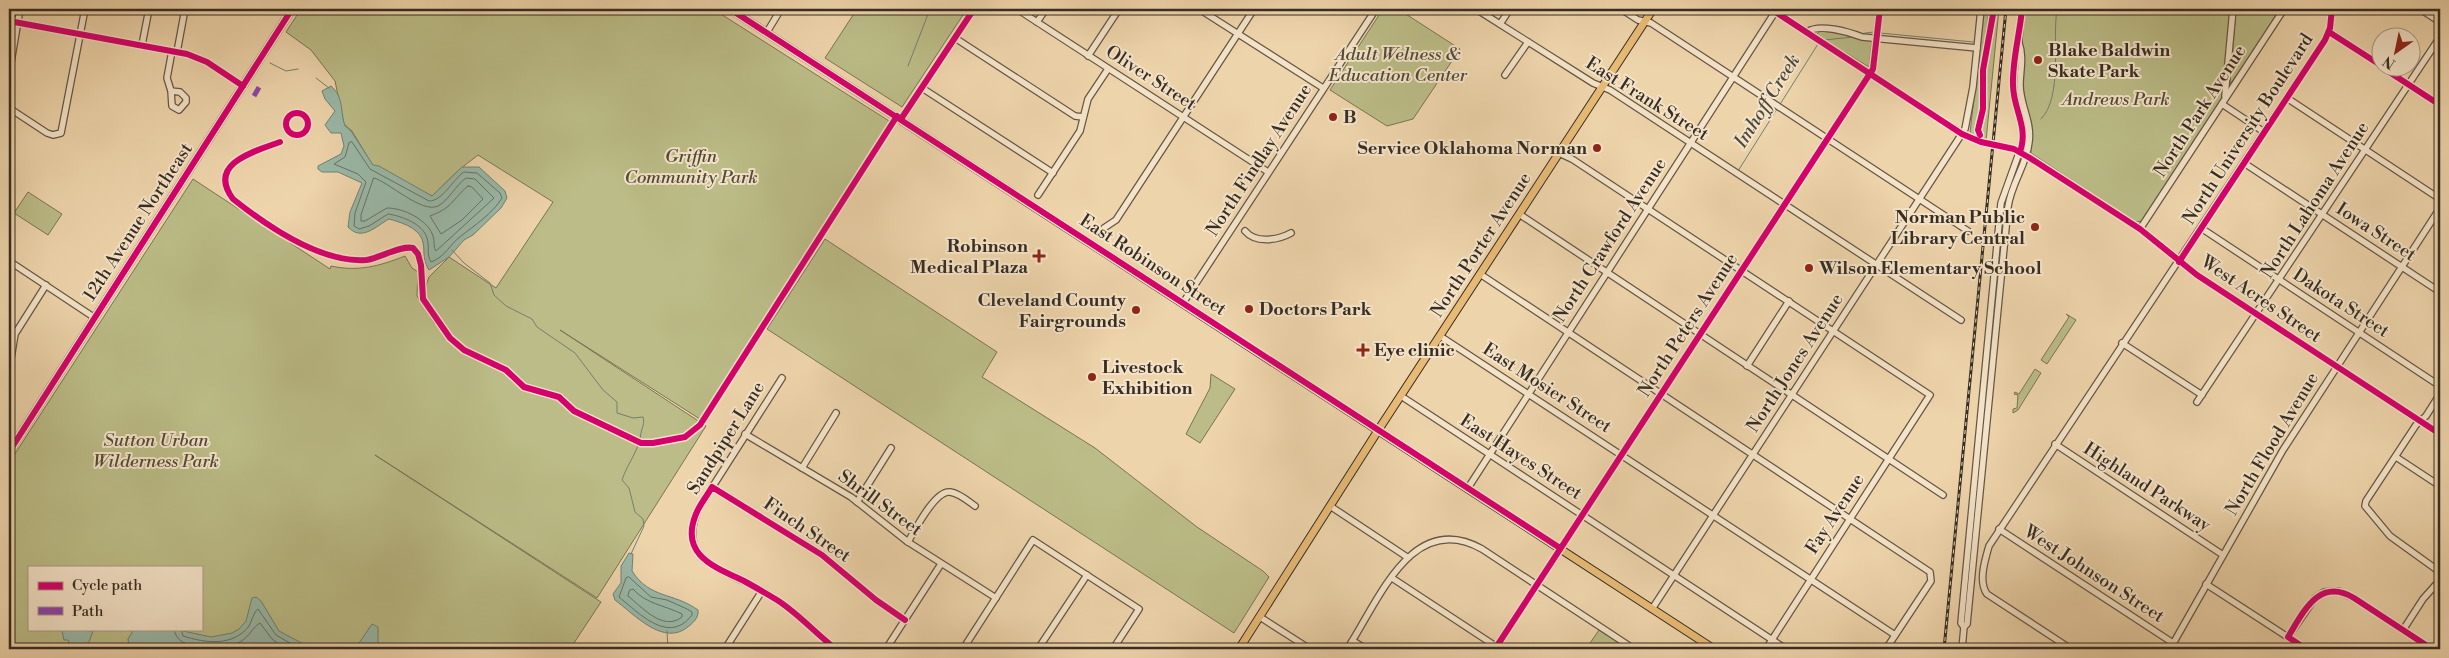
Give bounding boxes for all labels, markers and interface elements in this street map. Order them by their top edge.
street label: North University Boulevard [2178,28,2319,229]
north arrow [2372,28,2422,78]
place label: Blake Baldwin Skate Park [2048,39,2170,83]
street label: Oliver Street [1101,40,1201,116]
street label: North Park Avenue [2149,41,2251,181]
park label: Adult Welness & Education Center [1328,43,1468,87]
water label: Imhoff Creek [1728,50,1805,153]
text: N [2380,51,2399,73]
street label: East Frank Street [1581,52,1713,146]
marker: Blake Baldwin Skate Park [2032,54,2044,66]
street label: North Findlay Avenue [1201,79,1317,241]
park label: Andrews Park [2060,88,2170,111]
place label: B [1343,106,1357,129]
marker: B [1327,111,1339,123]
street label: North Lahoma Avenue [2256,117,2374,283]
place label: Service Oklahoma Norman [1357,137,1587,160]
street label: 12th Avenue Northeast [78,138,198,305]
marker: Service Oklahoma Norman [1591,142,1603,154]
park label: Griffin Community Park [624,145,758,189]
street label: North Crawford Avenue [1548,154,1672,326]
street label: North Porter Avenue [1426,168,1536,322]
street label: Iowa Street [2332,198,2421,267]
place label: Norman Public Library Central [1891,206,2025,250]
street label: East Robinson Street [1075,209,1231,321]
marker: Norman Public Library Central [2029,221,2041,233]
place label: Robinson Medical Plaza [910,235,1028,279]
marker: Robinson Medical Plaza [1032,249,1046,263]
street label: North Peters Avenue [1633,249,1743,401]
street label: West Acres Street [2195,250,2326,348]
place label: Wilson Elementary School [1818,257,2042,280]
marker: Wilson Elementary School [1803,262,1815,274]
street label: Dakota Street [2288,263,2394,343]
place label: Cleveland County Fairgrounds [978,289,1127,333]
street label: North Jones Avenue [1741,289,1849,437]
place label: Doctors Park [1259,298,1372,321]
marker: Doctors Park [1243,303,1255,315]
marker: Cleveland County Fairgrounds [1130,304,1142,316]
street label: East Mosier Street [1478,338,1616,439]
place label: Eye clinic [1374,339,1455,362]
marker: Eye clinic [1356,343,1370,357]
place label: Livestock Exhibition [1102,356,1193,400]
street label: North Flood Avenue [2220,368,2324,520]
marker: Livestock Exhibition [1086,371,1098,383]
street label: Sandpiper Lane [682,377,770,499]
street label: East Hayes Street [1456,409,1587,505]
park label: Sutton Urban Wilderness Park [93,429,219,473]
street label: Highland Parkway [2079,437,2215,537]
street label: Shrill Street [833,465,927,542]
street label: Fay Avenue [1800,469,1870,559]
street label: Finch Street [759,492,856,568]
street label: West Johnson Street [2019,519,2169,628]
legend [28,566,202,630]
text: Cycle path [72,576,142,595]
text: Path [72,602,104,621]

